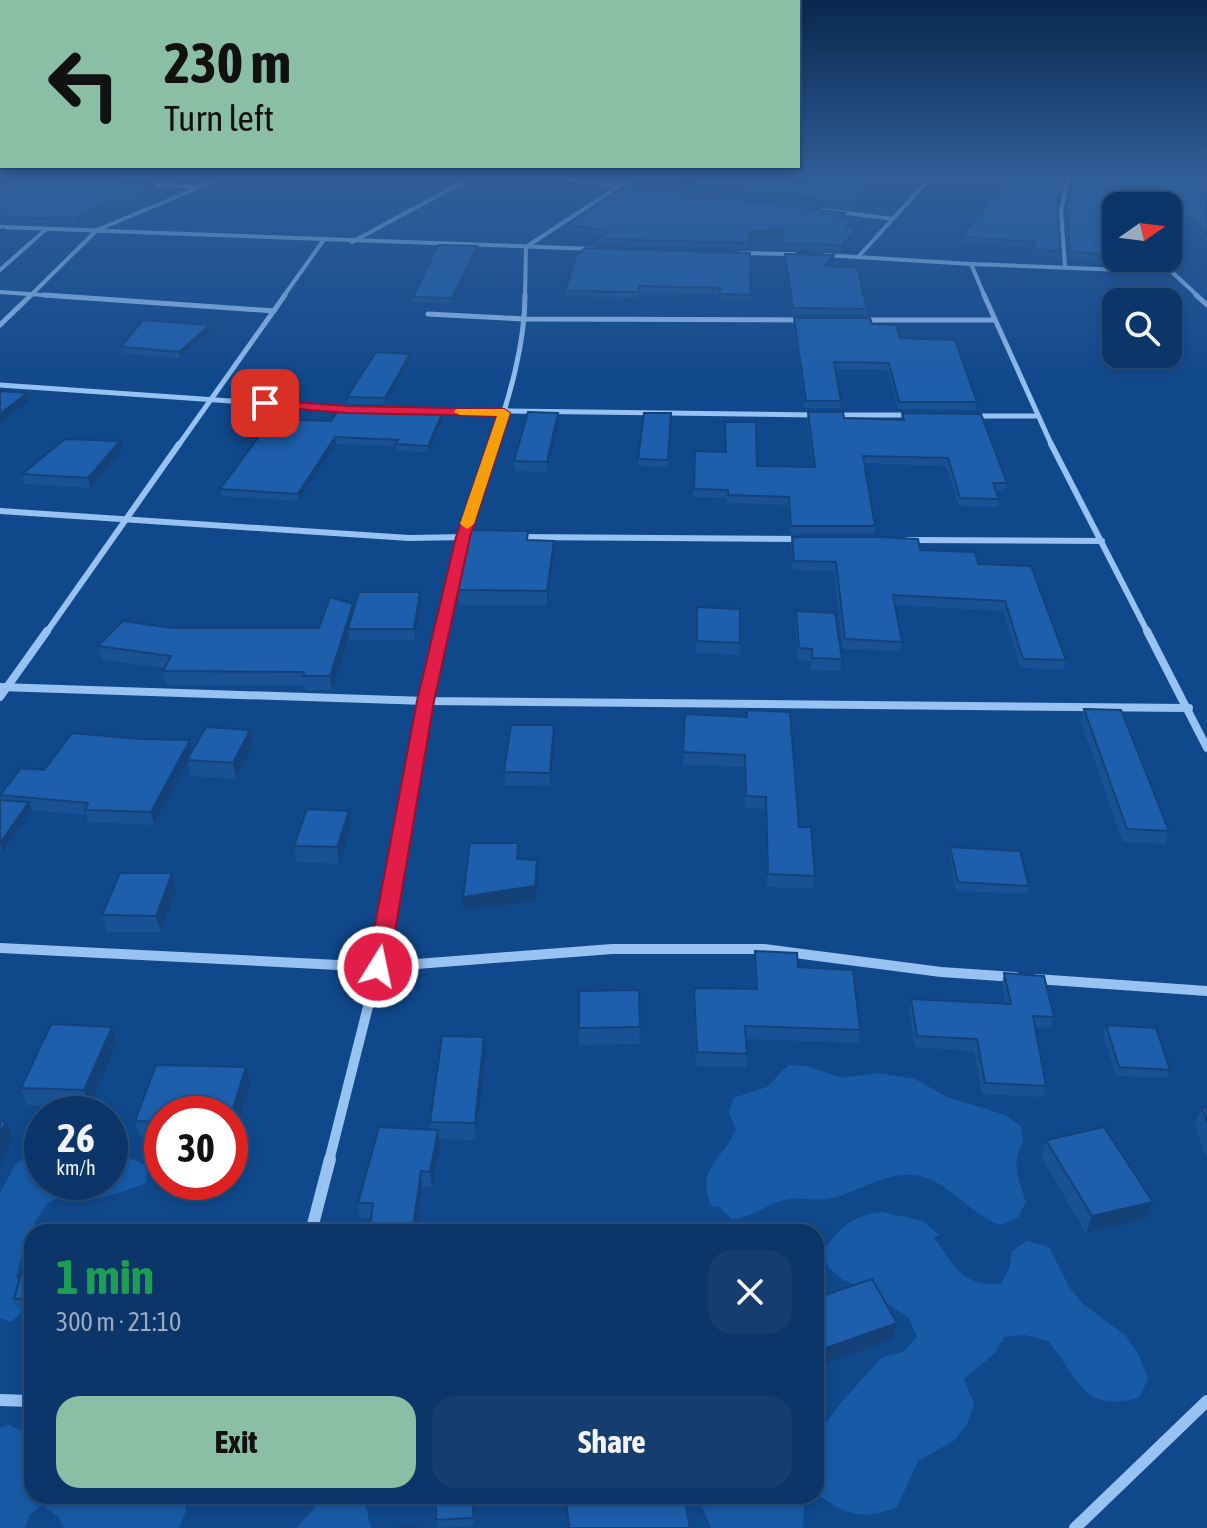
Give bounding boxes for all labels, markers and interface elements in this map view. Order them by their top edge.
text: 230 m [164,31,291,95]
icon: left [32,32,136,136]
text: Turn left [164,97,274,139]
north arrow [1102,192,1182,272]
map controls [1102,192,1182,368]
button: search [1102,288,1182,368]
pin [231,369,299,437]
icon: arrive [243,381,287,425]
position arrow [336,925,420,1009]
speed limit sign: 30 [144,1096,248,1200]
text: 26 [57,1115,95,1160]
text: km/h [56,1156,96,1179]
text: 1 min [56,1249,154,1304]
button: close [708,1250,792,1334]
text: 300 m · 21:10 [56,1307,181,1337]
button: Exit [56,1396,416,1488]
button: Share [432,1396,792,1488]

